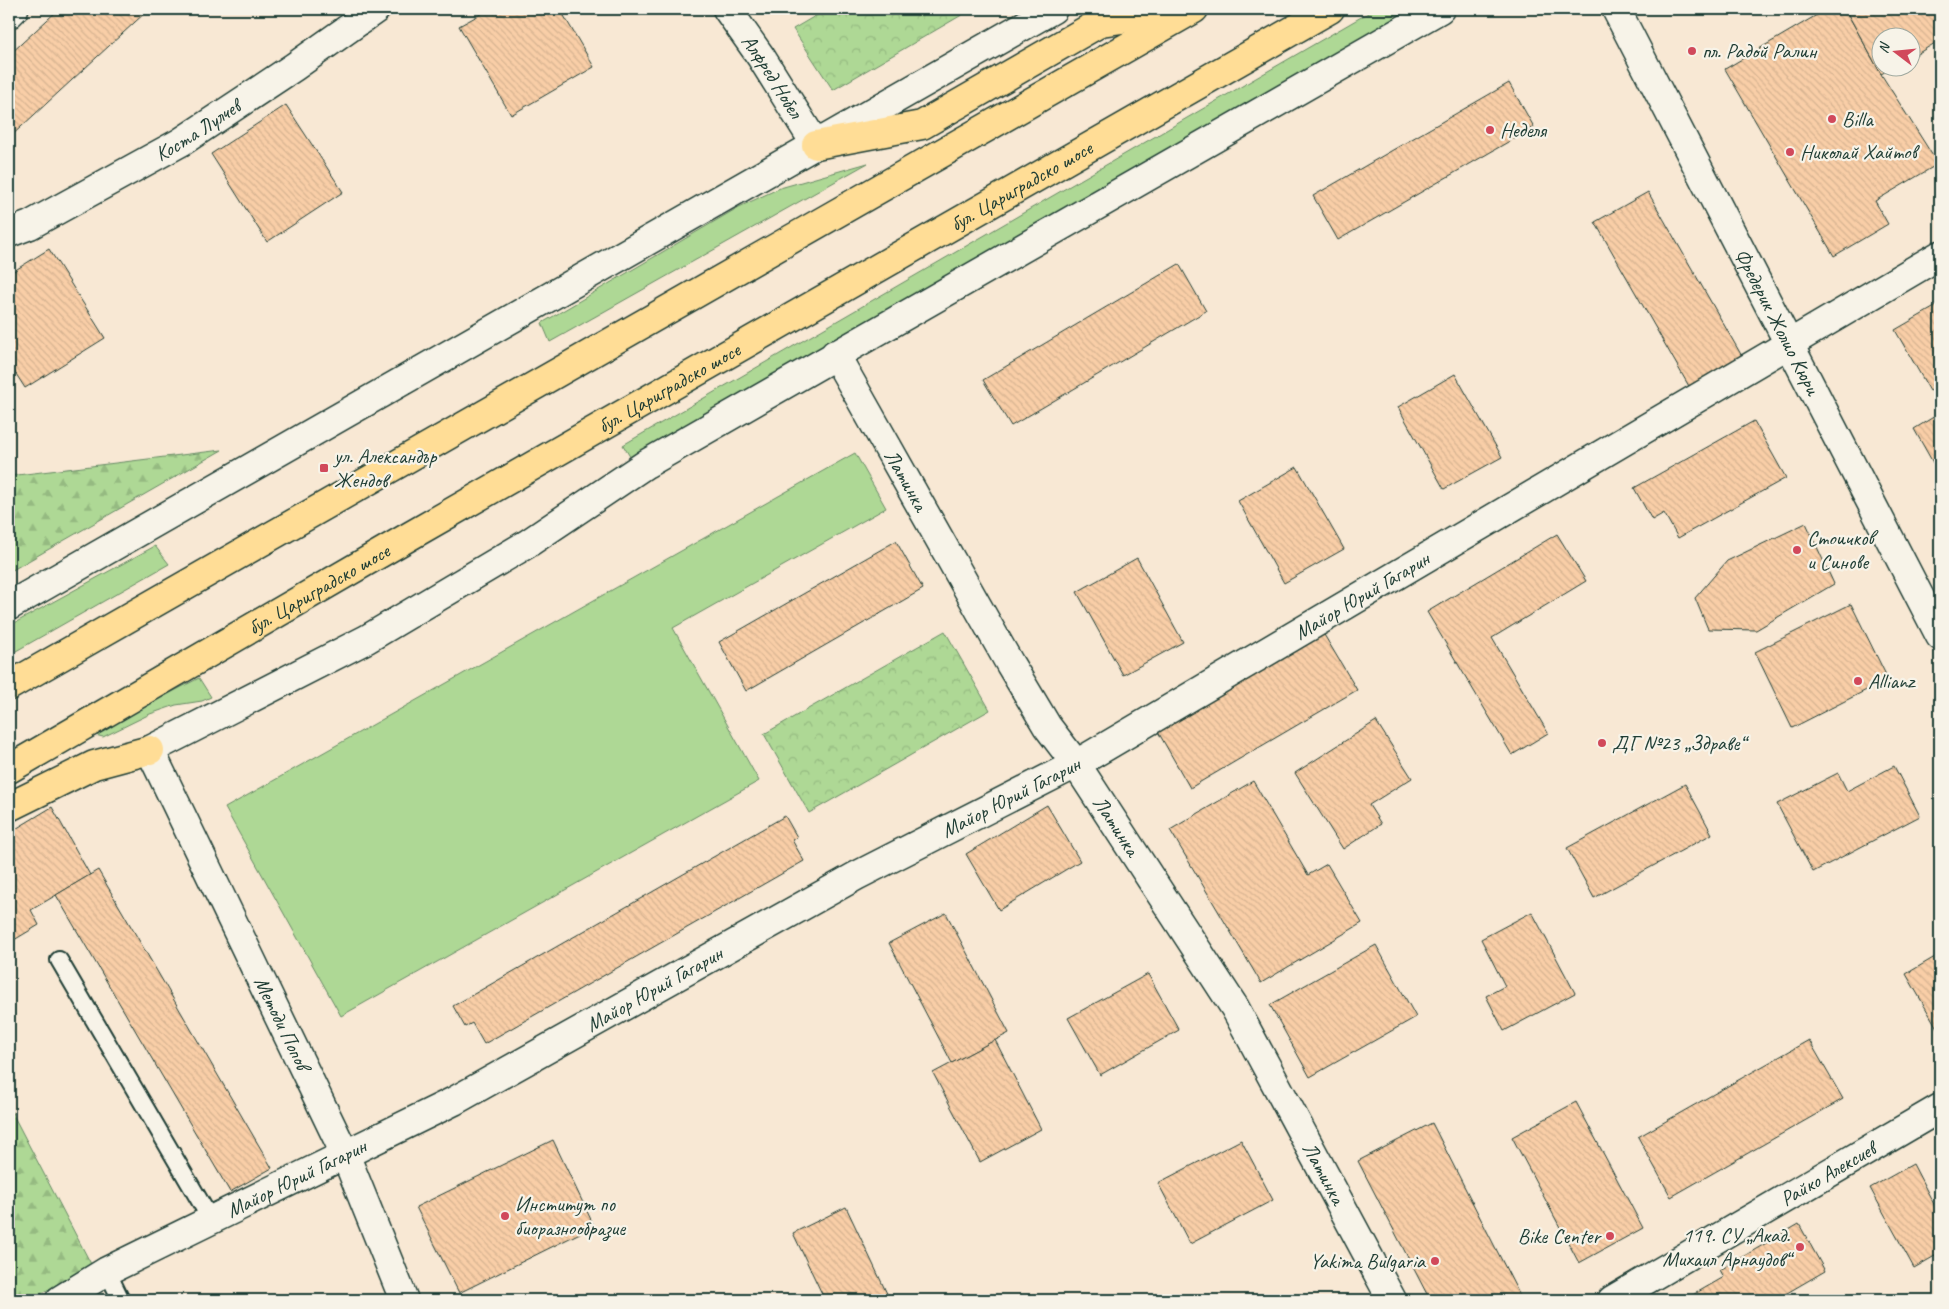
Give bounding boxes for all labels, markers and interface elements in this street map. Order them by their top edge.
north arrow [1872,28,1922,78]
street label: Алфред Нобел [736,29,810,125]
place label: пл. Радой Ралин [1702,38,1818,64]
text: N [1875,40,1894,55]
marker: пл. Радой Ралин [1686,45,1698,57]
street label: Коста Лулчев [150,91,248,167]
place label: Billa [1842,106,1874,132]
marker: Billa [1826,113,1838,125]
place label: Неделя [1500,117,1548,143]
marker: Неделя [1484,124,1496,136]
street label: бул. Цариградско шосе [945,134,1098,237]
place label: Николай Хайтов [1800,139,1921,165]
marker: Николай Хайтов [1784,146,1796,158]
street label: Фредерик Жолио Кюри [1729,244,1827,401]
street label: бул. Цариградско шосе [593,336,746,439]
place label: ул. Александър Жендов [332,443,437,493]
street label: Латинка [879,445,935,518]
marker: ул. Александър Жендов [318,462,330,474]
place label: Стоичков и Синове [1807,525,1879,575]
street label: бул. Цариградско шосе [243,537,395,641]
marker: Стоичков и Синове [1791,544,1803,556]
street label: Майор Юрий Гагарин [1290,545,1435,645]
place label: Allianz [1868,668,1916,694]
marker: Allianz [1852,675,1864,687]
place label: ДГ №23 „Здраве“ [1612,730,1749,756]
marker: ДГ №23 „Здраве“ [1596,737,1608,749]
street label: Майор Юрий Гагарин [937,750,1086,843]
street label: Латинка [1087,791,1147,863]
street label: Майор Юрий Гагарин [581,940,728,1038]
street label: Методи Попов [248,972,318,1078]
street label: Майор Юрий Гагарин [222,1132,372,1223]
street label: Райко Алексиев [1775,1134,1883,1212]
street label: Латинка [1297,1138,1352,1211]
place label: Институт по биоразнообразие [515,1191,626,1242]
marker: Институт по биоразнообразие [499,1210,511,1222]
place label: 119. СУ „Акад. Михаил Арнаудов“ [1663,1222,1794,1272]
place label: Bike Center [1518,1223,1602,1249]
marker: Bike Center [1604,1230,1616,1242]
marker: 119. СУ „Акад. Михаил Арнаудов“ [1794,1241,1806,1253]
place label: Yakima Bulgaria [1310,1248,1427,1274]
marker: Yakima Bulgaria [1429,1255,1441,1267]

